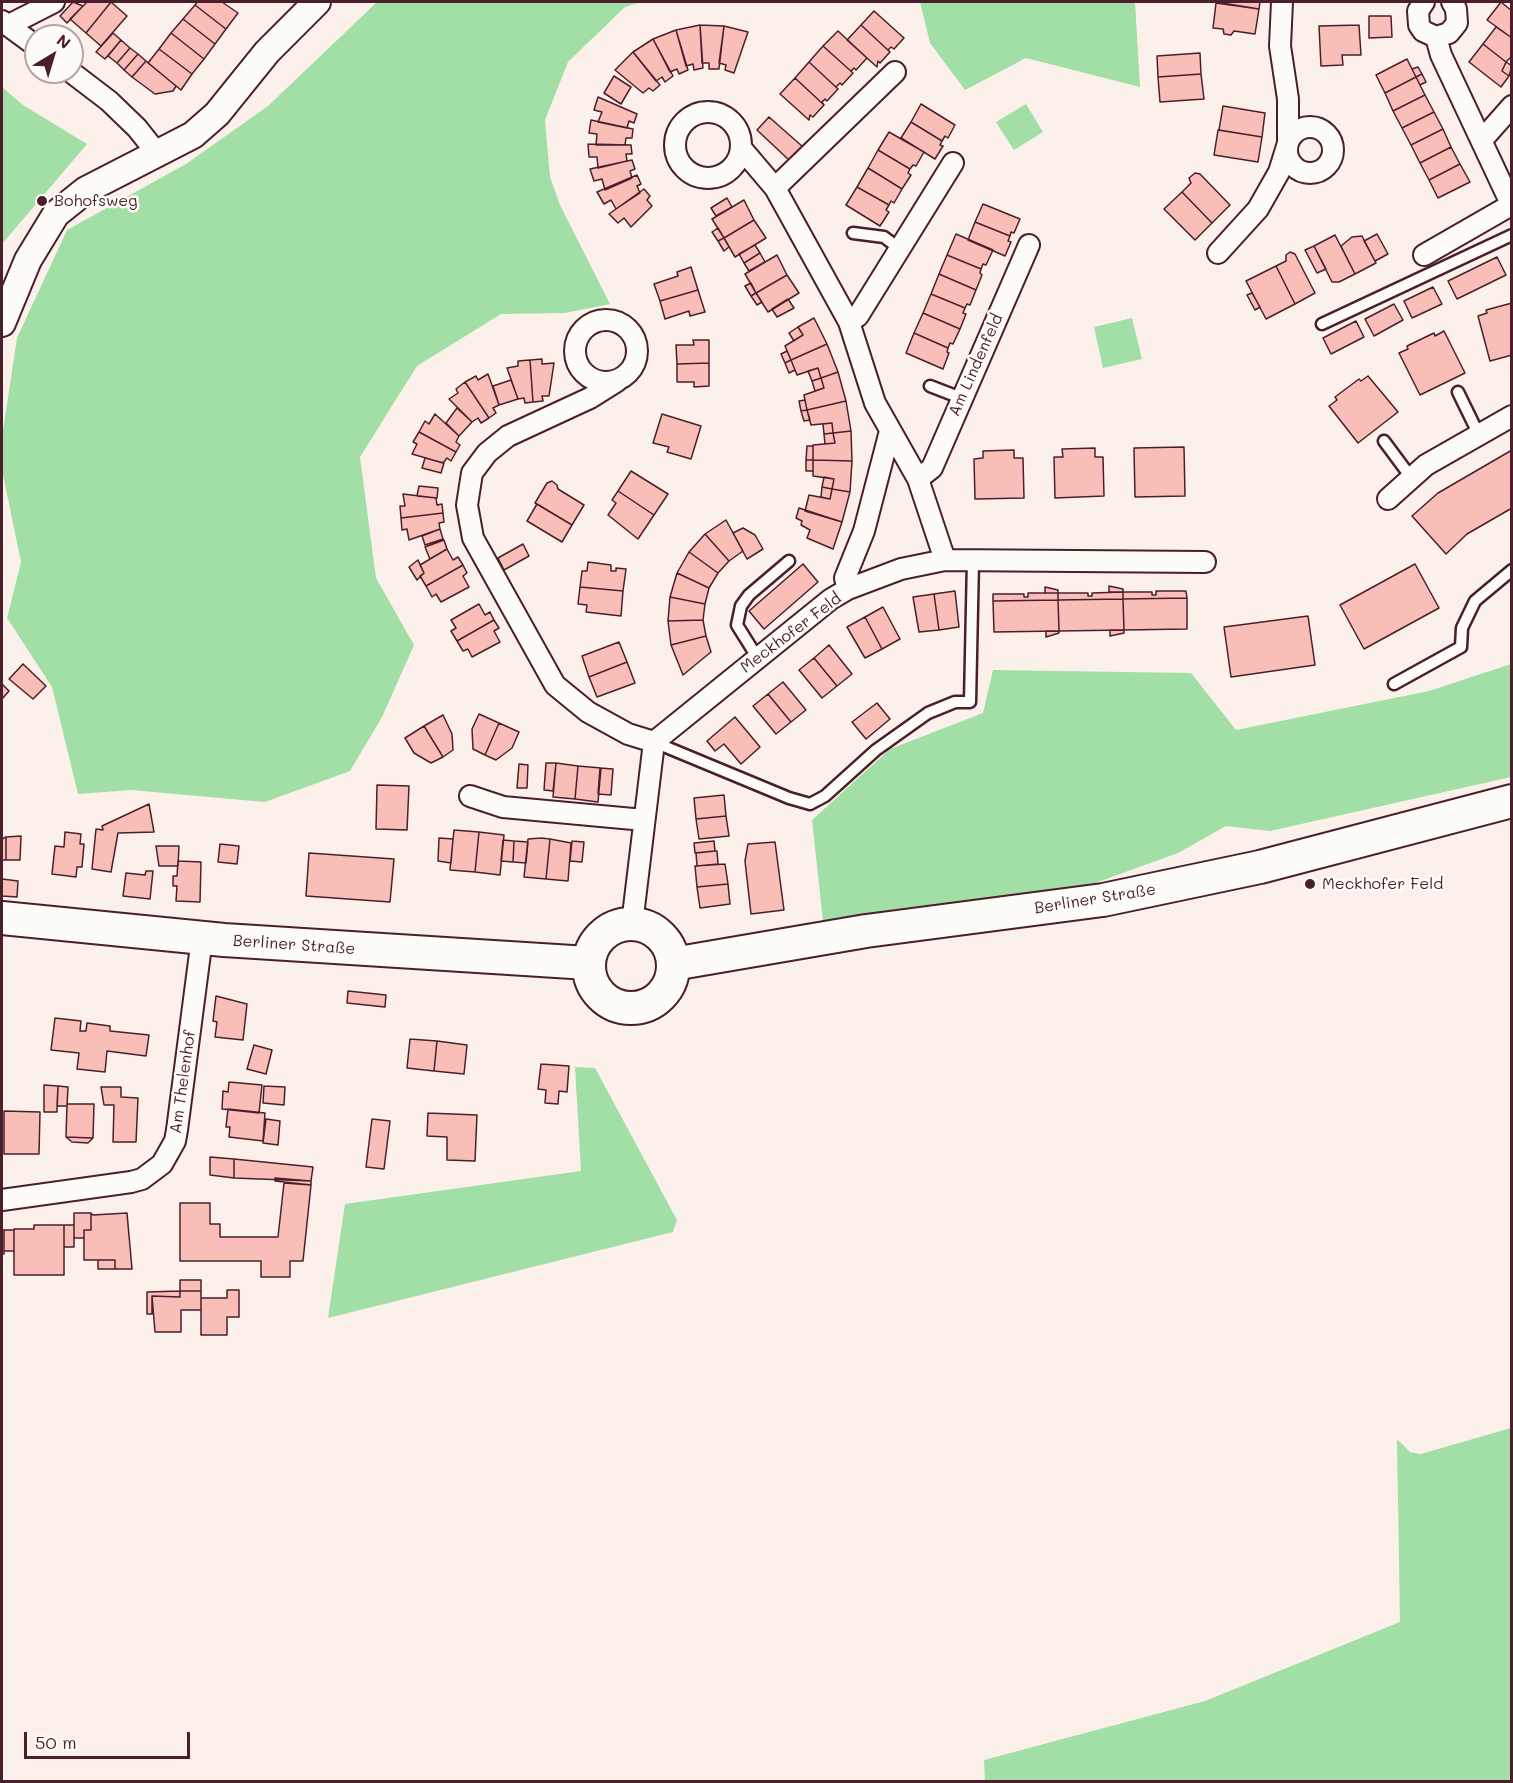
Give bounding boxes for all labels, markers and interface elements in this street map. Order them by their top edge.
north arrow [24,24,84,84]
text: N [53,29,75,53]
place label: Bohofsweg [54,191,138,211]
marker: Bohofsweg [35,194,49,208]
street label: Am Lindenfeld [945,311,1007,419]
street label: Meckhofer Feld [737,589,845,677]
place label: Meckhofer Feld [1322,874,1443,894]
marker: Meckhofer Feld [1303,877,1317,891]
street label: Berliner Straße [1033,880,1157,918]
street label: Berliner Straße [232,931,356,959]
street label: Am Thelenhof [166,1029,200,1135]
scale bar [27,1720,194,1758]
text: 50 m [35,1730,77,1754]

